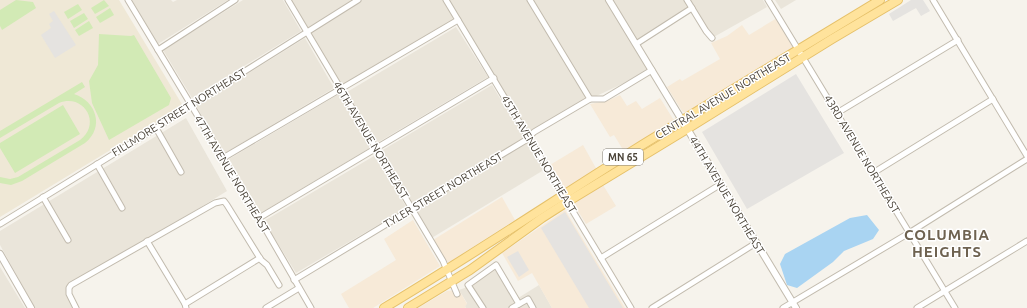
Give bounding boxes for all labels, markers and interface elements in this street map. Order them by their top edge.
street label: CENTRAL AVENUE NORTHEAST [653,51,793,141]
street label: FILLMORE STREET NORTHEAST [110,66,248,158]
street label: 46TH AVENUE NORTHEAST [331,79,411,201]
street label: 45TH AVENUE NORTHEAST [499,93,579,215]
street label: 43RD AVENUE NORTHEAST [822,93,902,215]
street label: 47TH AVENUE NORTHEAST [192,113,272,235]
street label: 44TH AVENUE NORTHEAST [687,134,767,256]
road number: MN 65 [603,149,643,165]
street label: TYLER STREET NORTHEAST [382,150,504,230]
district label: COLUMBIA HEIGHTS [904,226,990,260]

